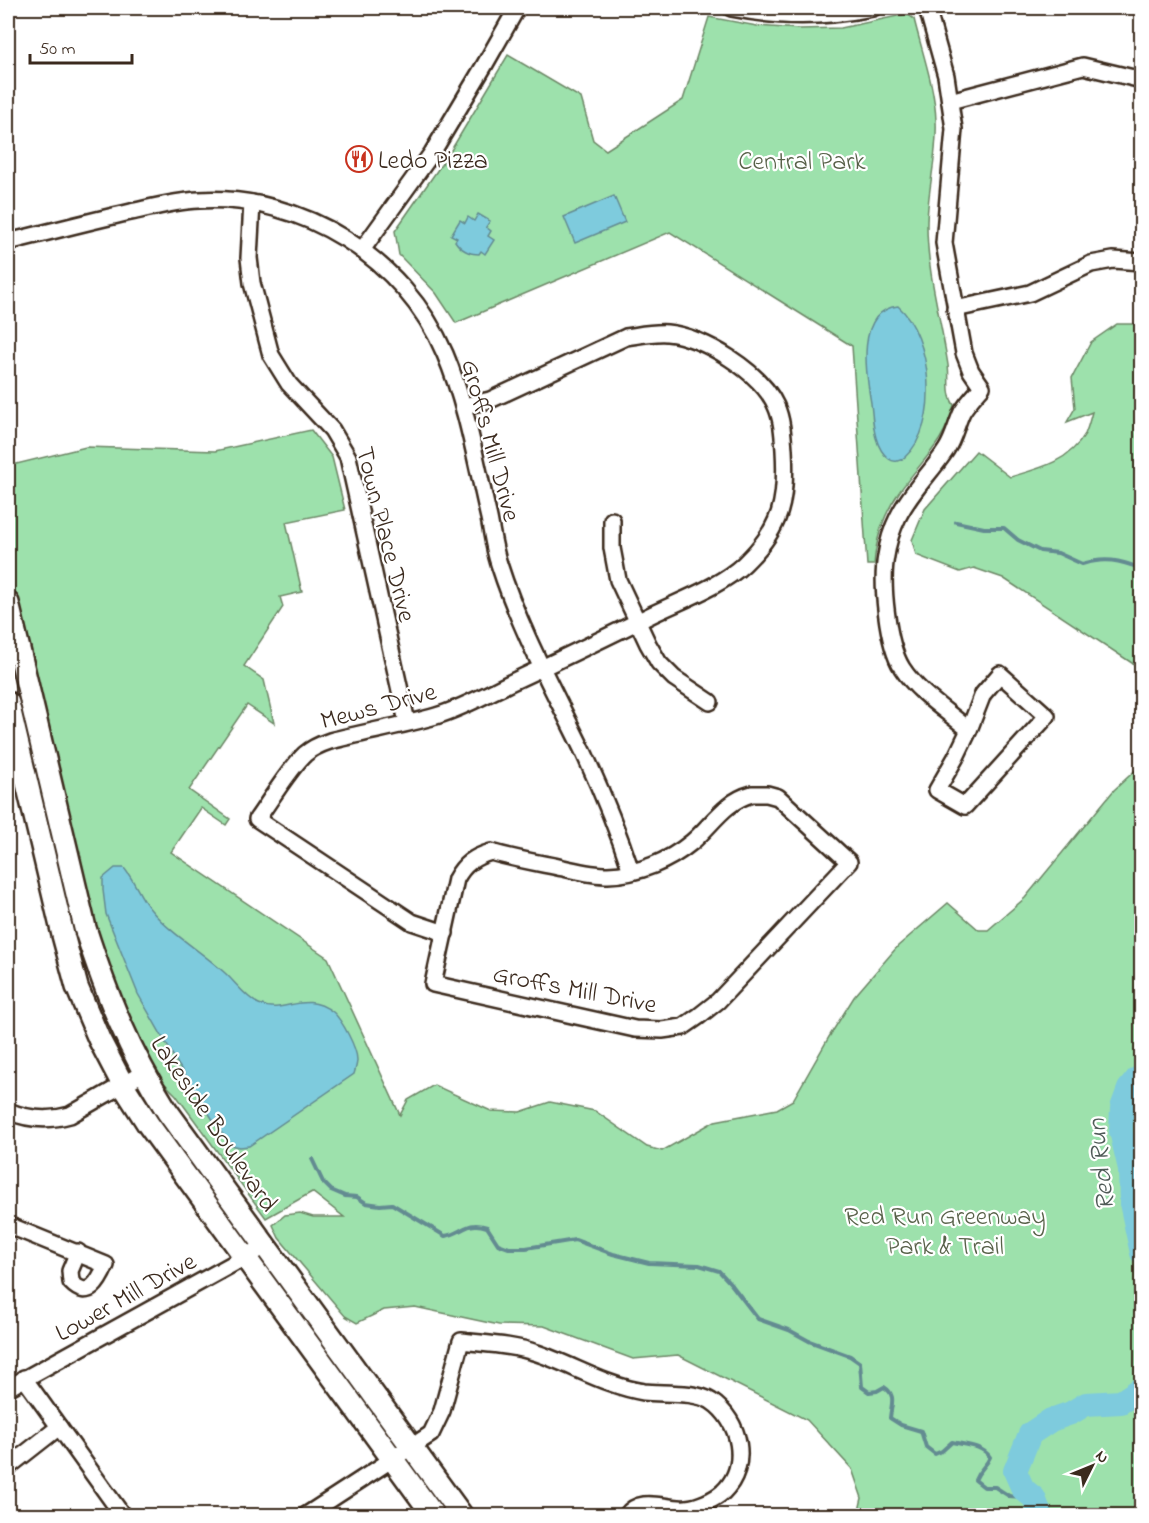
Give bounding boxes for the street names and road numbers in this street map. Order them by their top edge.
street label: Groffs Mill Drive [449,356,529,526]
street label: Town Place Drive [344,443,424,627]
street label: Mews Drive [317,674,441,742]
street label: Groffs Mill Drive [489,956,660,1026]
street label: Lakeside Boulevard [139,1029,286,1221]
street label: Lower Mill Drive [49,1244,204,1353]

